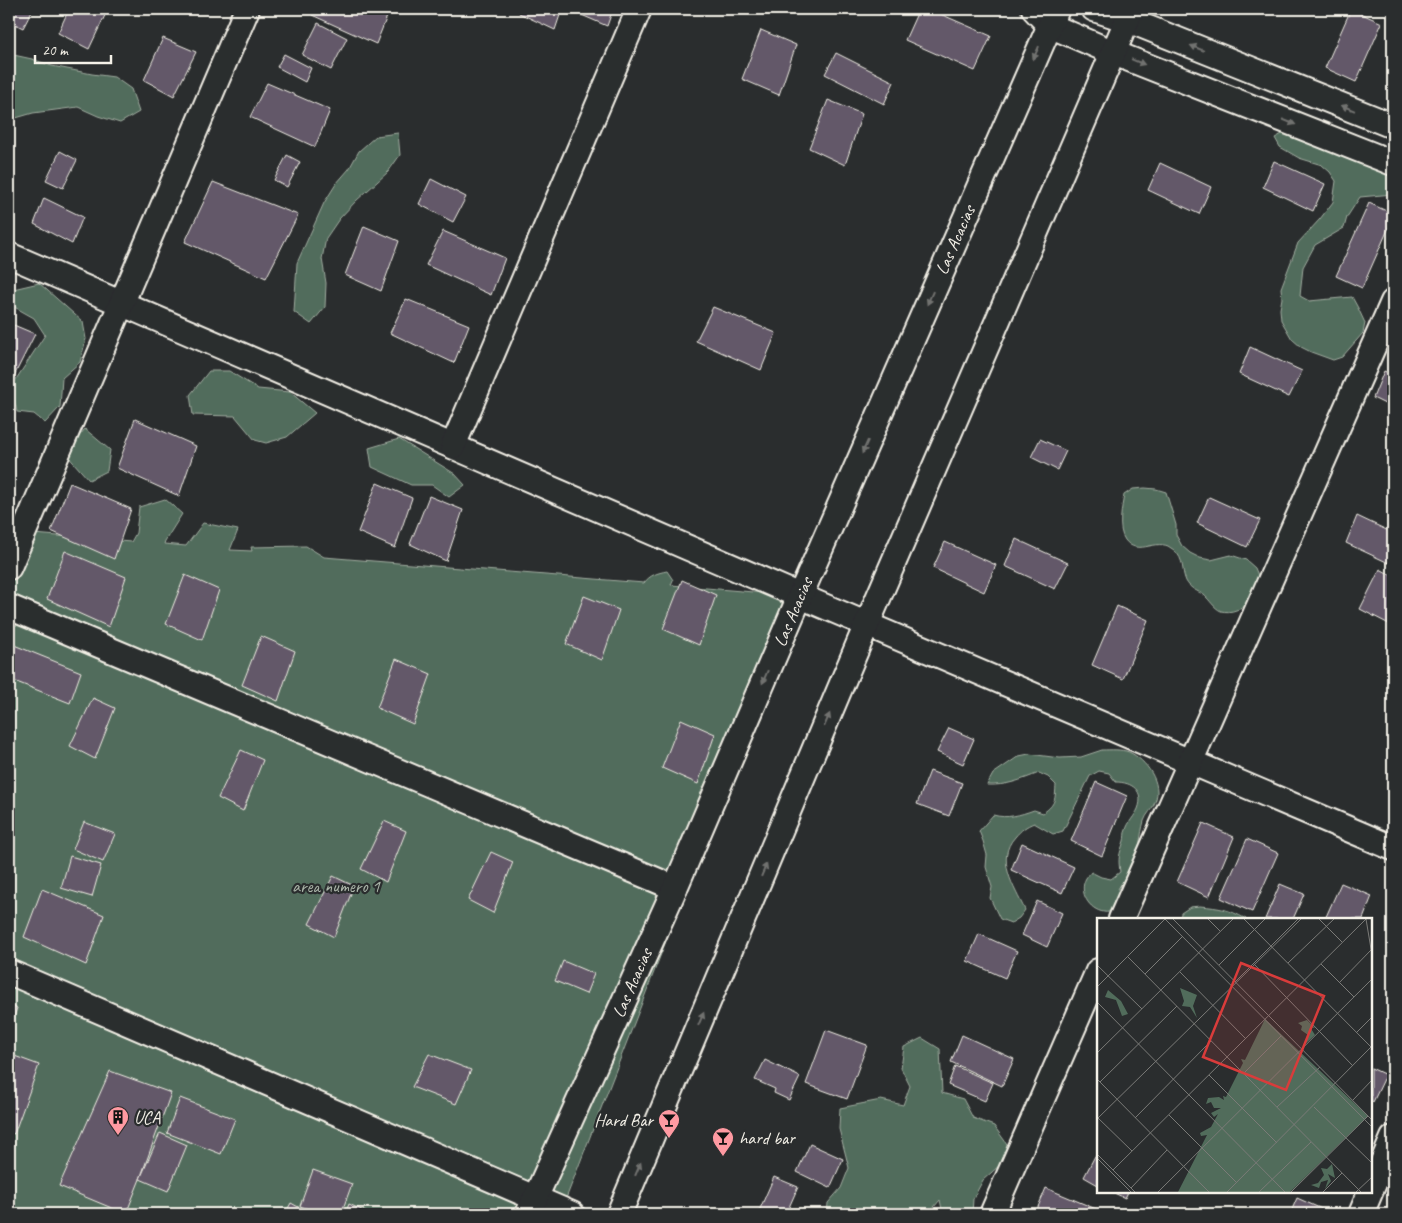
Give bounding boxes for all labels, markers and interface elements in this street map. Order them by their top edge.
scale bar [35,32,111,64]
text: 20 m [42,41,69,60]
one-way arrow [1189,44,1204,52]
one-way arrow [1032,46,1040,60]
one-way arrow [1131,58,1146,66]
one-way arrow [1340,104,1355,112]
one-way arrow [1282,118,1297,126]
street label: Las Acacias [930,201,981,278]
one-way arrow [925,291,933,305]
one-way arrow [860,440,868,454]
street label: Las Acacias [769,573,818,650]
one-way arrow [761,670,769,684]
one-way arrow [823,713,831,727]
one-way arrow [761,862,768,877]
park label: area numero 1 [292,875,381,897]
inset map [1097,918,1372,1193]
street label: Las Acacias [607,944,658,1021]
one-way arrow [697,1011,705,1026]
building icon: UCA [106,1105,130,1136]
place label: UCA [134,1106,161,1128]
bar icon: Hard Bar [657,1108,681,1139]
place label: Hard Bar [594,1109,655,1131]
bar icon: hard bar [711,1126,735,1157]
place label: hard bar [739,1127,796,1149]
one-way arrow [635,1162,643,1176]

